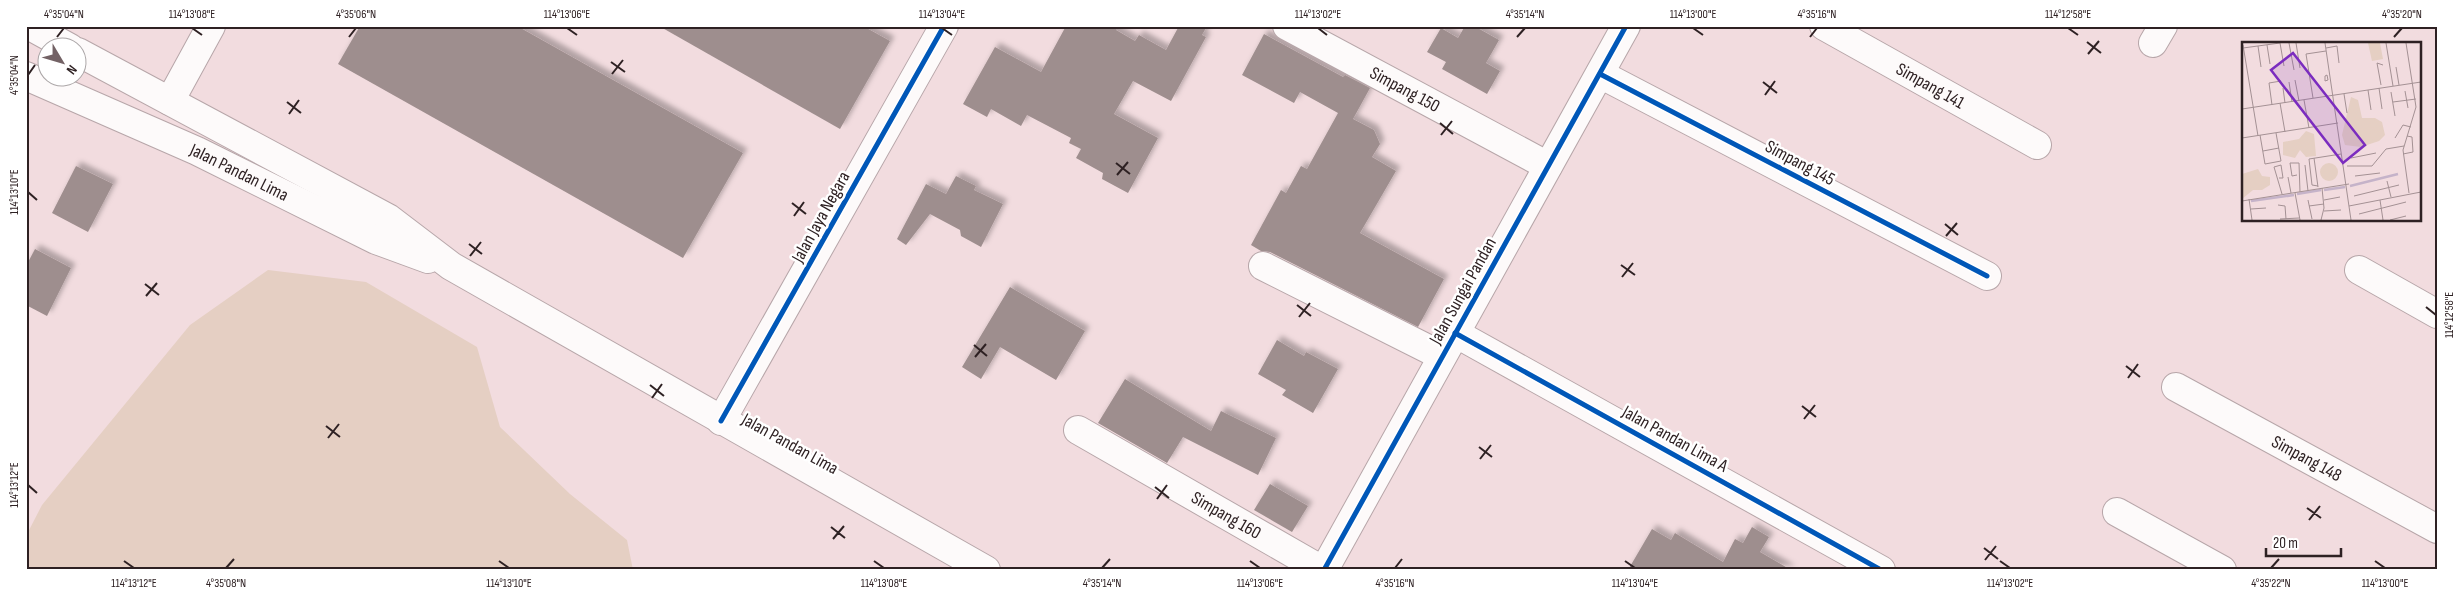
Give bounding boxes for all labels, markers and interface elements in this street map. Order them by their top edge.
text: 4°35'04"N [44,7,84,22]
text: 114°13'08"E [169,7,215,22]
text: 4°35'06"N [336,7,376,22]
text: 114°13'06"E [544,7,590,22]
text: 114°13'04"E [919,7,965,22]
text: 114°13'02"E [1295,7,1341,22]
text: 4°35'14"N [1506,7,1544,22]
text: 114°13'00"E [1670,7,1716,22]
text: 4°35'16"N [1798,7,1836,22]
text: 114°12'58"E [2045,7,2091,22]
text: 4°35'20"N [2382,7,2422,22]
north arrow [38,38,88,88]
inset map [2242,42,2420,221]
text: 4°35'04"N [7,55,22,95]
street label: Simpang 141 [1893,58,1969,113]
text: N [63,62,81,78]
street label: Simpang 150 [1366,62,1444,117]
street label: Simpang 145 [1762,136,1838,190]
street label: Jalan Pandan Lima [186,138,292,205]
street label: Jalan Jaya Negara [787,168,855,267]
text: 114°13'10"E [7,169,22,215]
street label: Jalan Sungai Pandan [1425,234,1501,349]
text: 114°12'58"E [2442,292,2457,338]
street label: Jalan Pandan Lima A [1618,401,1732,477]
street label: Jalan Pandan Lima [737,408,842,479]
street label: Simpang 148 [2268,431,2346,486]
text: 114°13'12"E [7,462,22,508]
street label: Simpang 160 [1188,487,1265,543]
scale bar [2266,526,2340,558]
text: 20 m [2273,534,2298,553]
text: 114°13'12"E [111,576,157,591]
text: 4°35'08"N [206,576,246,591]
text: 114°13'10"E [486,576,532,591]
text: 114°13'08"E [861,576,907,591]
text: 4°35'14"N [1083,576,1121,591]
text: 114°13'06"E [1237,576,1283,591]
text: 4°35'16"N [1376,576,1414,591]
text: 114°13'04"E [1612,576,1658,591]
text: 114°13'02"E [1987,576,2033,591]
text: 4°35'22"N [2251,576,2291,591]
text: 114°13'00"E [2362,576,2408,591]

